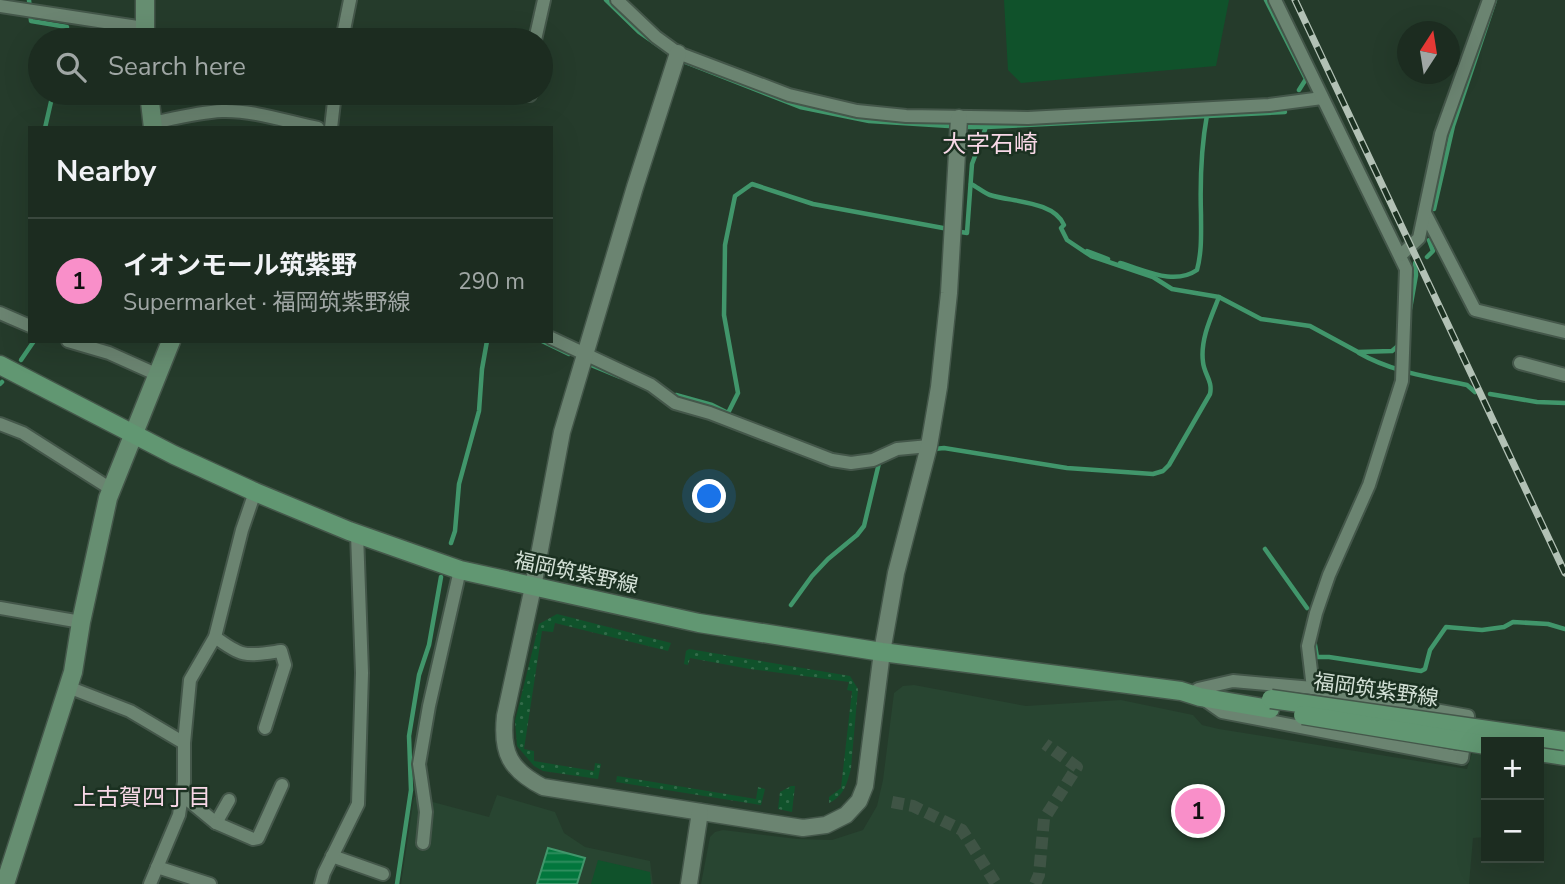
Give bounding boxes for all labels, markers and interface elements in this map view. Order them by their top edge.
north arrow [1397,21,1460,84]
search box [28,28,553,105]
icon: search [52,48,90,86]
text: Search here [108,49,246,84]
district label: 大字石崎 [942,128,1038,160]
text: Nearby [56,151,156,192]
text: イオンモール筑紫野 [123,248,357,283]
text: 1 [72,266,86,297]
text: 290 m [458,266,525,297]
text: Supermarket · 福岡筑紫野線 [123,287,411,318]
your location [692,479,726,513]
street label: 福岡筑紫野線 [511,546,641,600]
street label: 福岡筑紫野線 [1312,667,1440,713]
map controls [1481,737,1544,863]
button: + [1481,737,1544,800]
district label: 上古賀四丁目 [73,782,211,813]
pin: 1 [1175,785,1221,837]
button: − [1481,800,1544,863]

